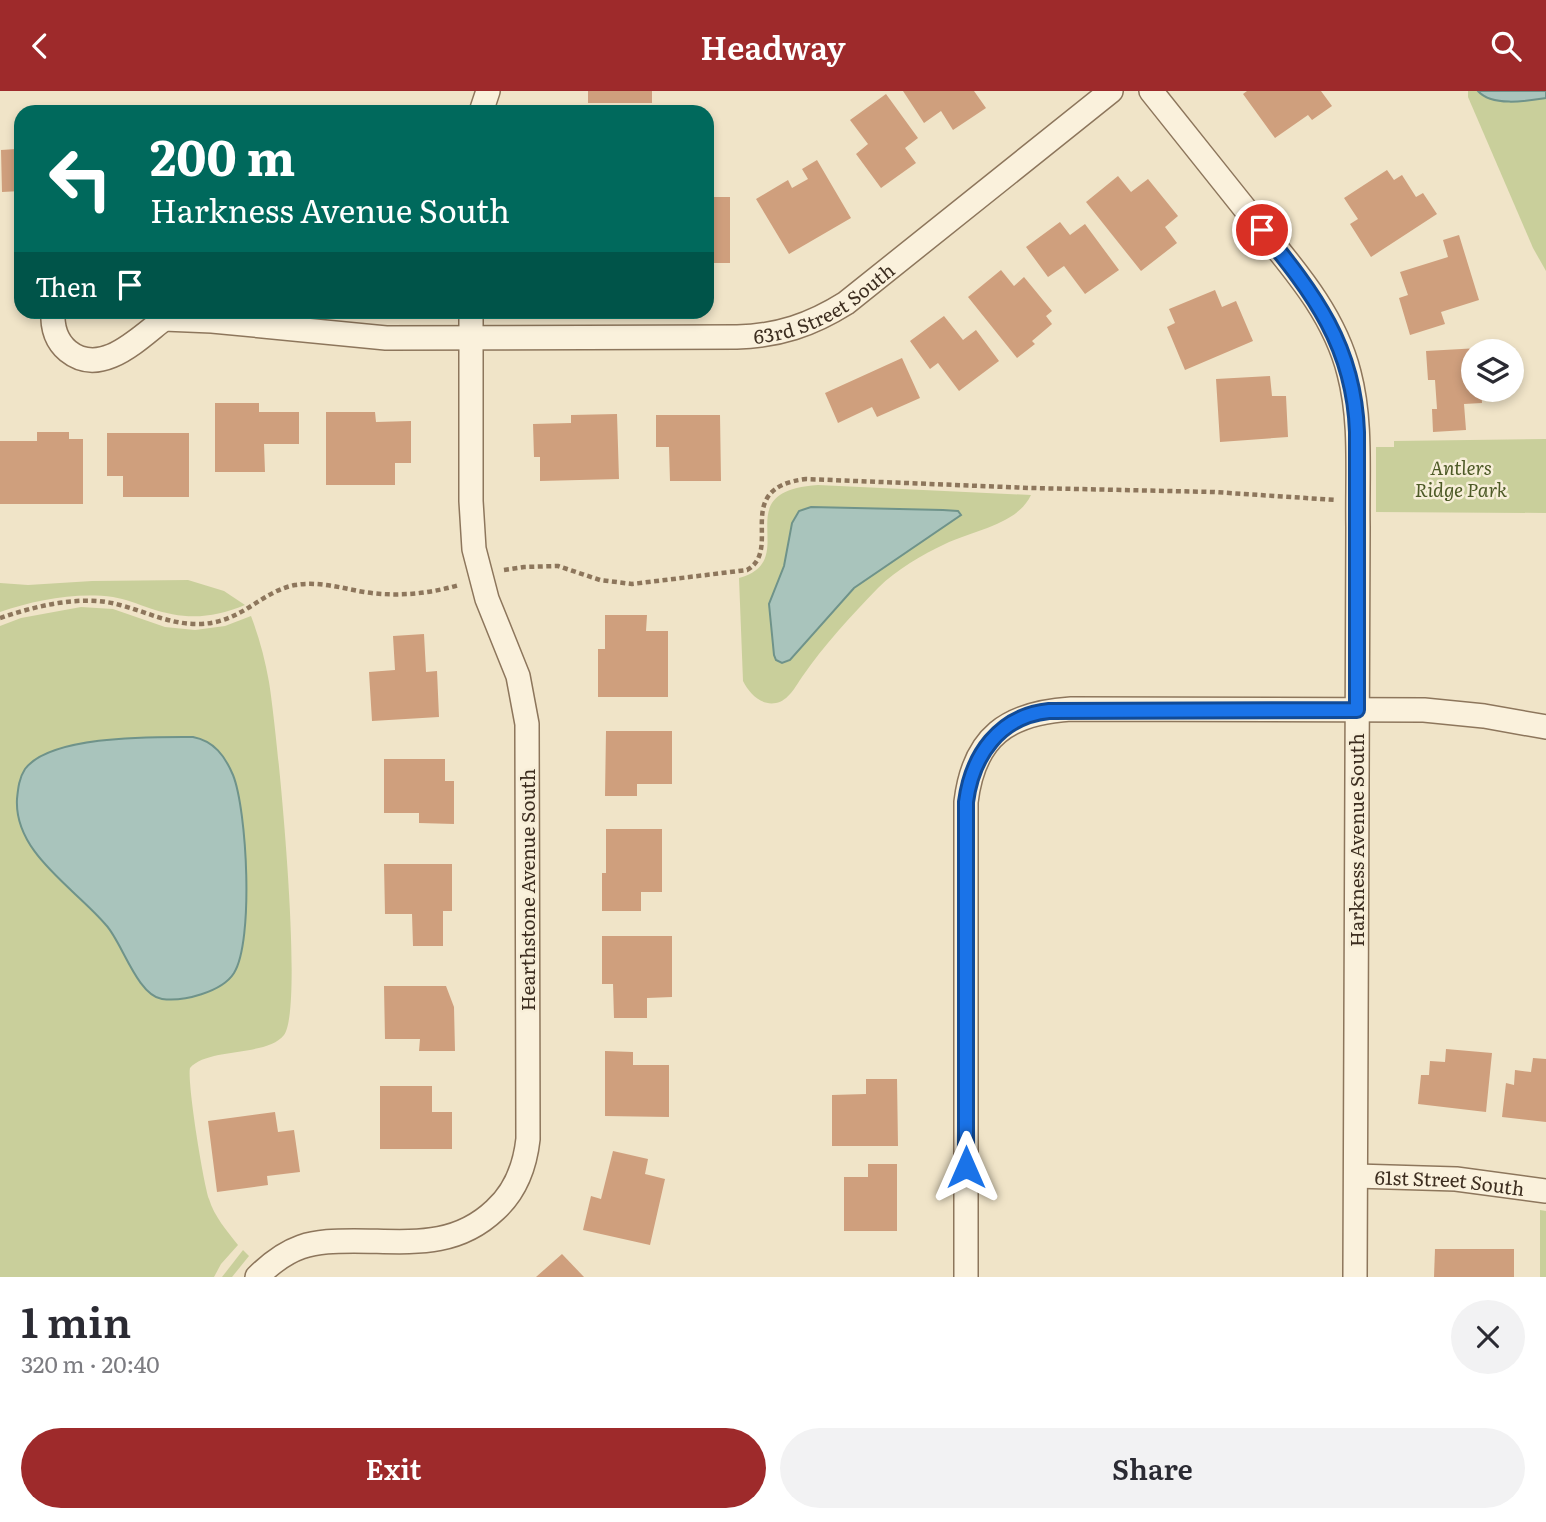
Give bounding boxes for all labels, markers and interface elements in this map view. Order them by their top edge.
text: Headway [700,22,846,70]
icon: back [21,27,59,65]
icon: search [1487,27,1525,65]
text: 200 m [150,118,295,191]
icon: left [35,133,126,224]
text: Harkness Avenue South [150,185,510,233]
pin [1232,200,1292,260]
icon: arrive [1243,211,1281,249]
street label: 63rd Street South [752,256,900,350]
text: Then [35,266,97,305]
icon: arrive [111,266,149,304]
map controls [1461,339,1524,402]
button: layers [1461,339,1524,402]
park label: Antlers Ridge Park [1415,453,1508,503]
street label: Harkness Avenue South [1342,733,1370,947]
street label: Hearthstone Avenue South [513,769,541,1011]
position arrow [929,1130,1003,1204]
street label: 61st Street South [1374,1163,1526,1202]
text: 1 min [21,1289,131,1351]
button: close [1451,1300,1525,1374]
text: 320 m · 20:40 [21,1346,160,1380]
button: Exit [21,1428,766,1508]
button: Share [780,1428,1525,1508]

